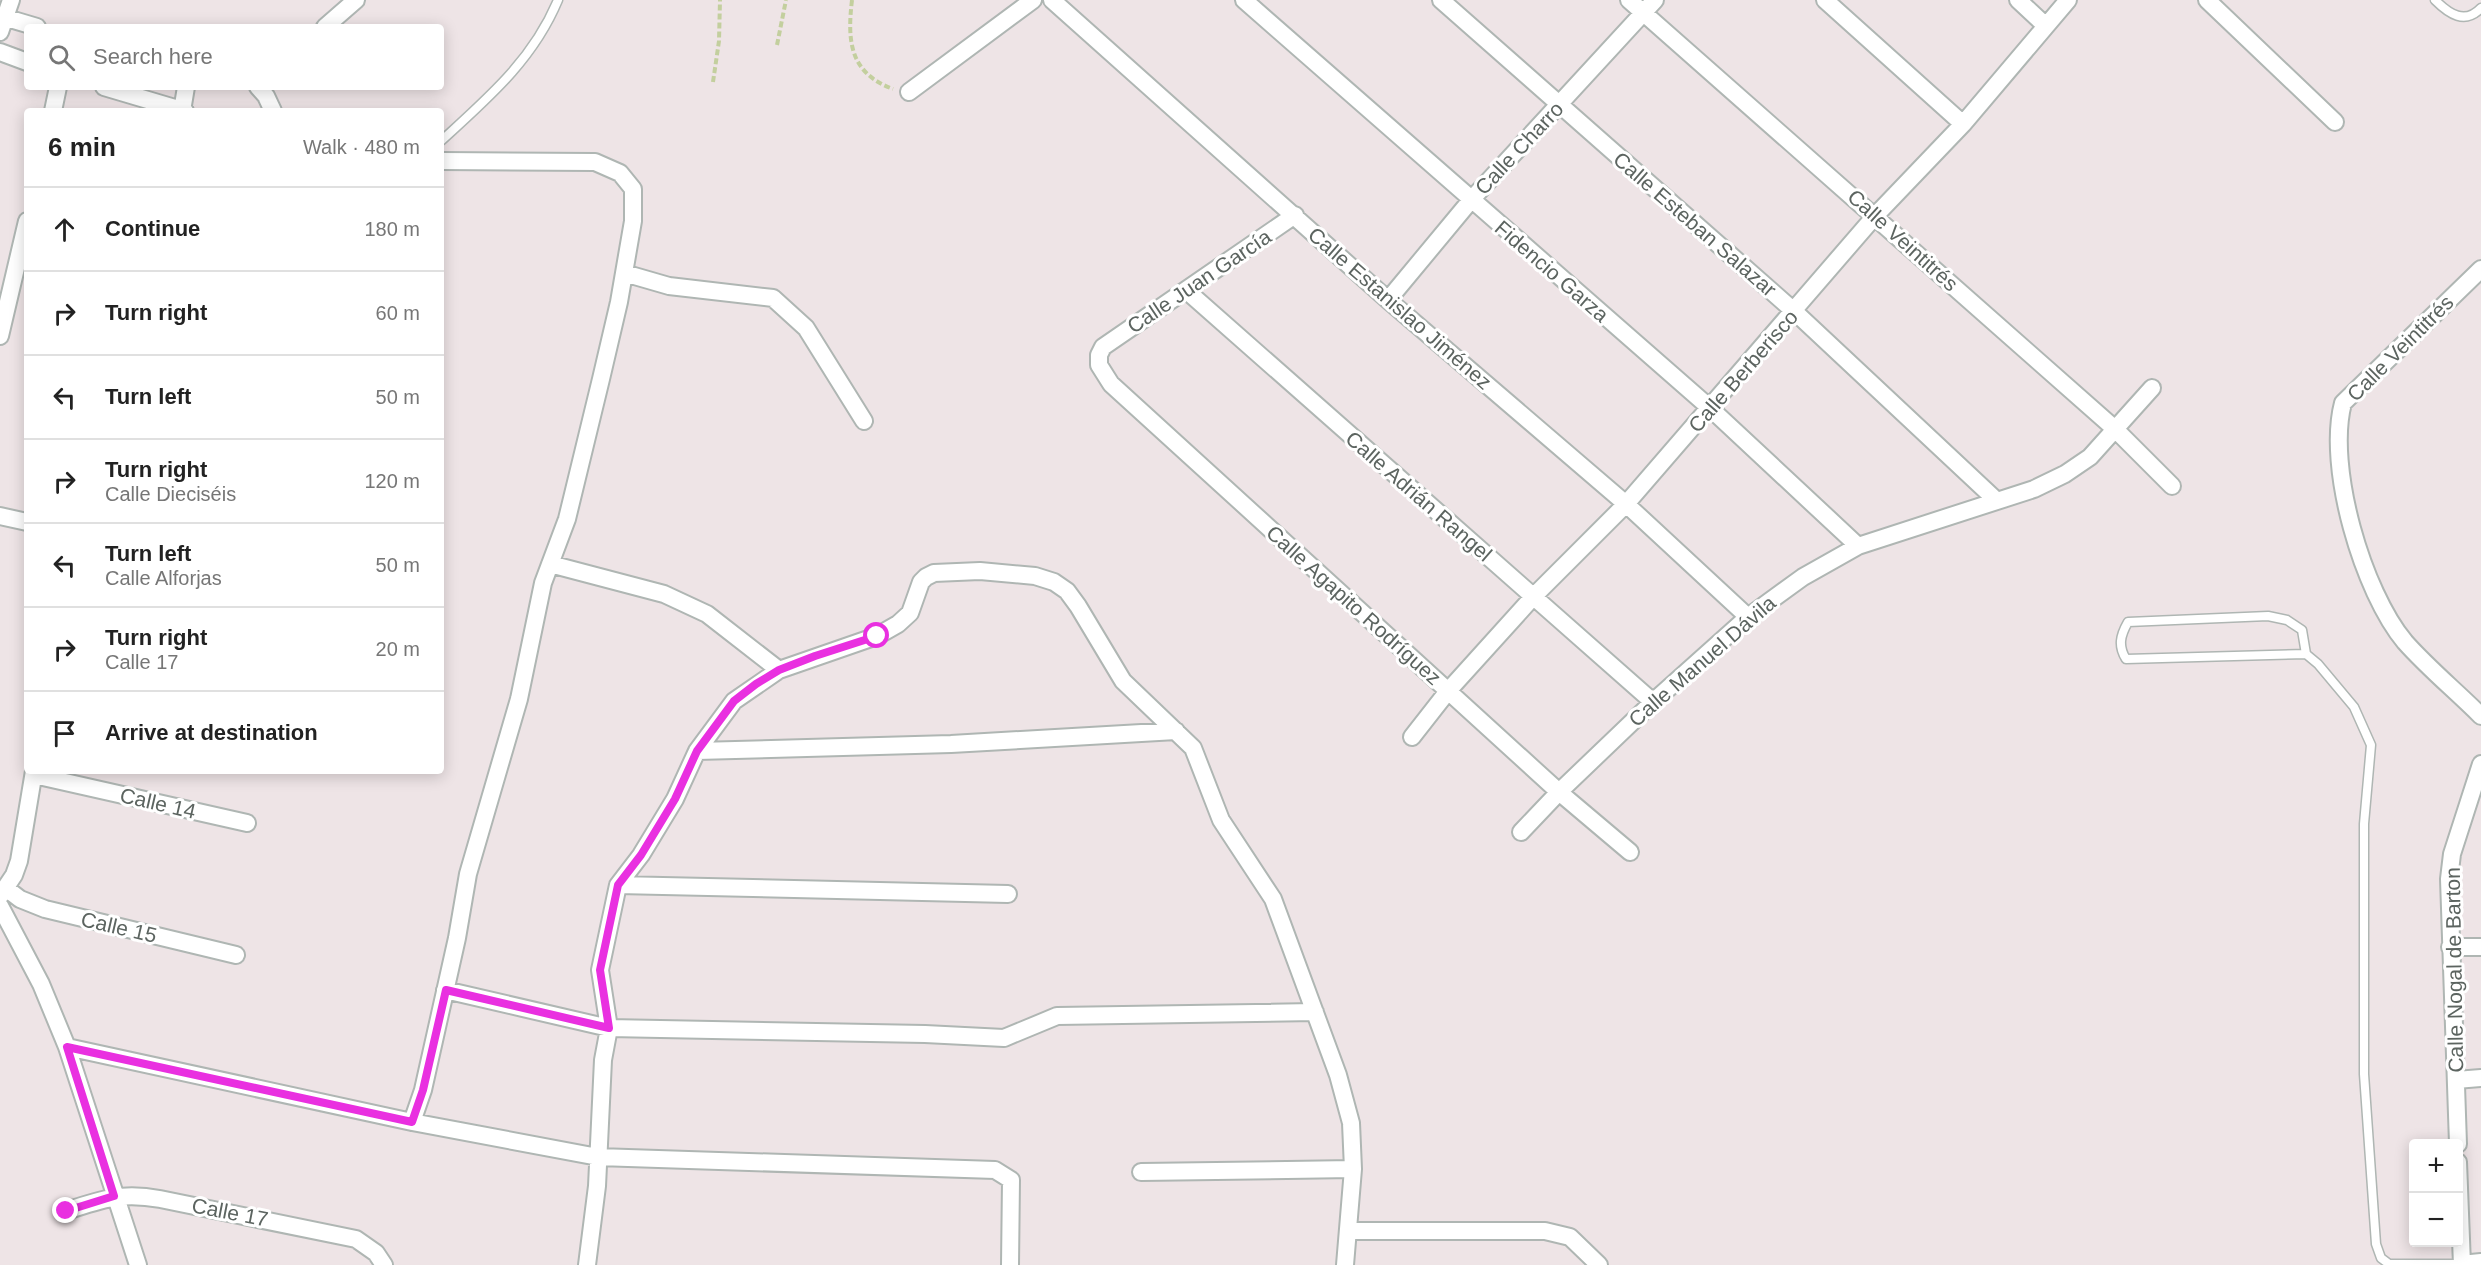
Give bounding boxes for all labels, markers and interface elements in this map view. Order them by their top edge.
search box [24,24,444,90]
icon: search [45,41,78,74]
text: Search here [93,44,213,69]
street label: Calle Charro [1470,97,1568,199]
text: 6 min [48,132,116,162]
text: Walk · 480 m [303,136,420,158]
street label: Calle Esteban Salazar [1609,147,1781,301]
street label: Calle Veintitrés [1843,185,1963,295]
icon: ahead [48,213,81,246]
text: Continue [105,216,200,241]
street label: Fidencio Garza [1491,216,1614,327]
text: 180 m [364,218,420,240]
street label: Calle Estanislao Jiménez [1304,222,1496,394]
street label: Calle Juan García [1123,224,1275,338]
street label: Calle Veintitrés [2342,290,2458,406]
icon: right [48,297,81,330]
text: Turn right [105,300,207,325]
text: 60 m [376,302,420,324]
street label: Calle Berberisco [1684,305,1802,437]
icon: left [48,381,81,414]
text: Turn left [105,384,191,409]
text: 50 m [376,386,420,408]
street label: Calle Adrián Rangel [1341,426,1497,566]
text: Turn right [105,457,207,482]
icon: right [48,465,81,498]
text: 120 m [364,470,420,492]
text: Calle Dieciséis [105,483,236,505]
street label: Calle Agapito Rodríguez [1262,521,1446,689]
text: Turn left [105,541,191,566]
icon: left [48,549,81,582]
text: 50 m [376,554,420,576]
text: Calle Alforjas [105,567,222,589]
street label: Calle Manuel Dávila [1624,591,1780,731]
route start [863,622,889,648]
text: Turn right [105,625,207,650]
icon: right [48,633,81,666]
text: 20 m [376,638,420,660]
text: Calle 17 [105,651,178,673]
icon: arrive [48,717,81,750]
text: Arrive at destination [105,720,318,745]
street label: Calle 14 [118,783,198,823]
street label: Calle Nogal de Barton [2441,867,2467,1073]
street label: Calle 15 [79,907,159,947]
map controls [2409,1139,2463,1247]
button: + [2409,1139,2463,1193]
street label: Calle 17 [190,1193,270,1231]
button: − [2409,1193,2463,1247]
route end [52,1197,78,1223]

